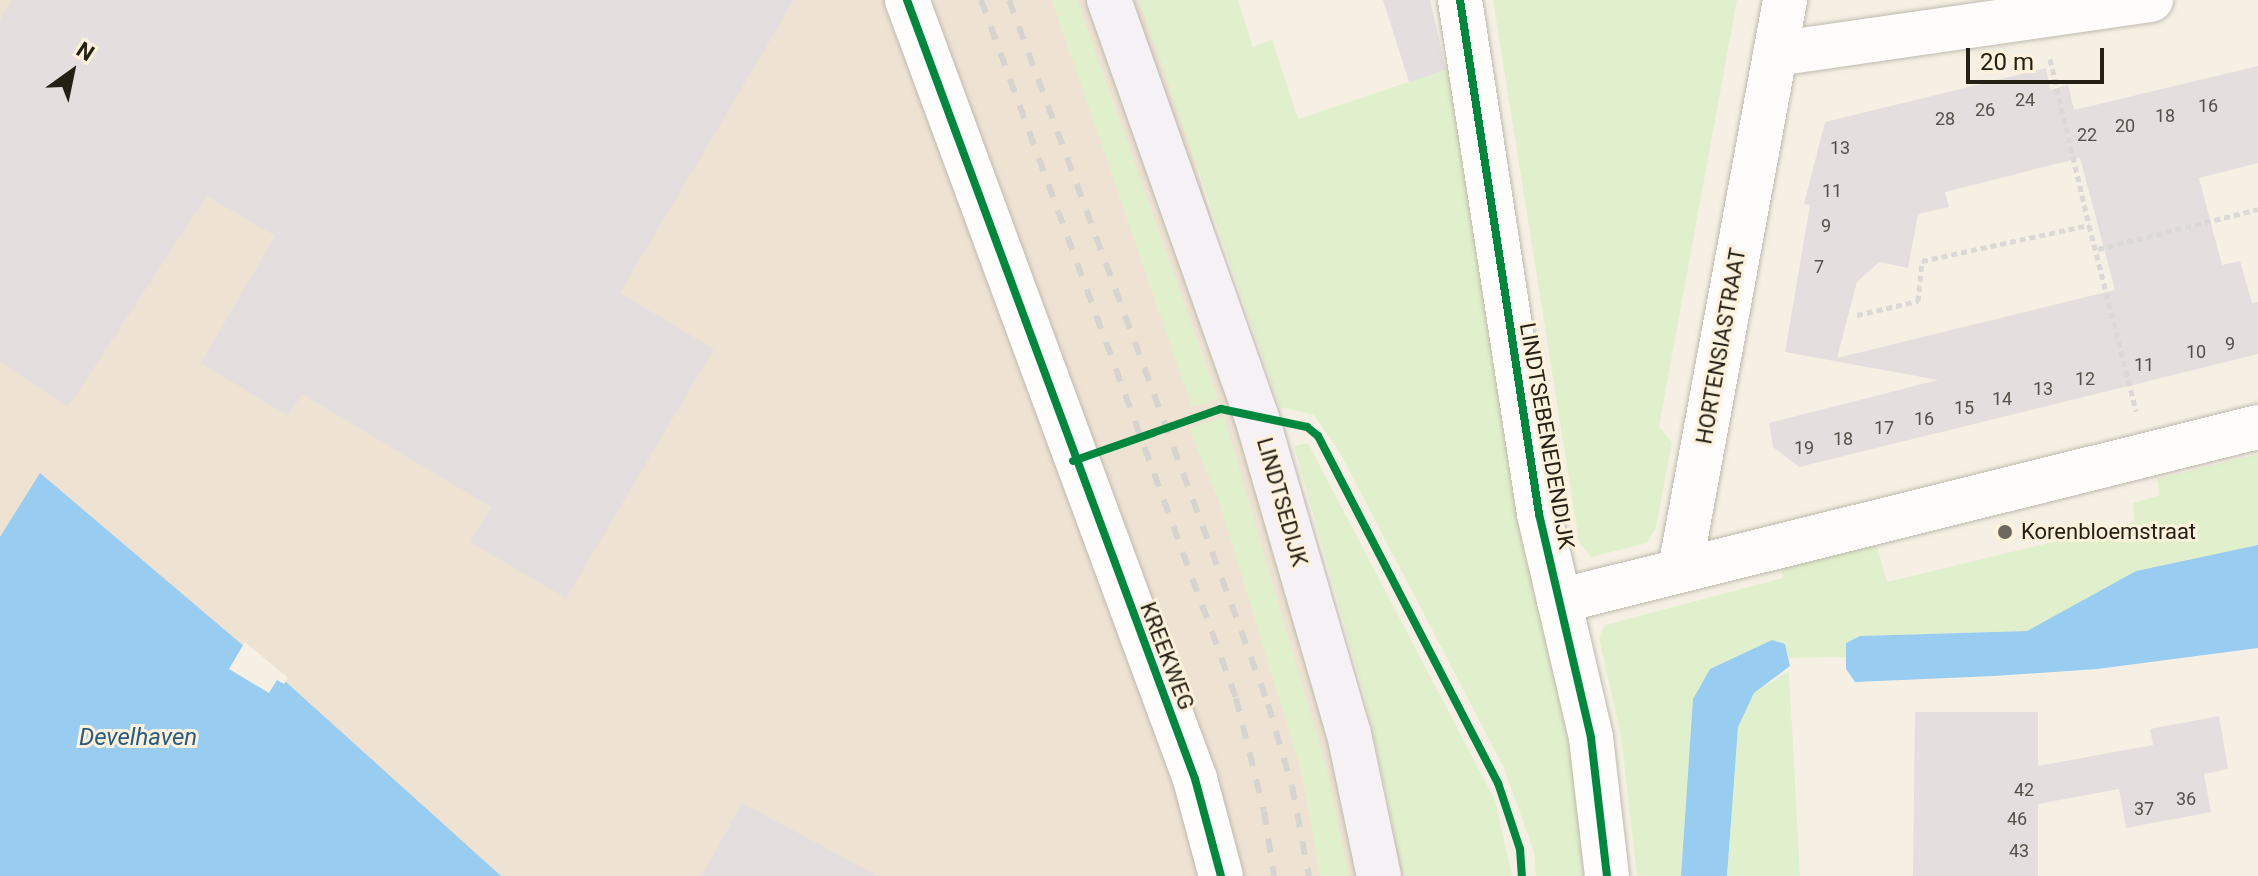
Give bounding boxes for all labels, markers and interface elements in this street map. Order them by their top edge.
north arrow [32,32,112,112]
scale bar [1970,32,2108,82]
text: N [72,37,99,66]
text: 20 m [1980,48,2034,76]
house number: 24 [2015,89,2035,111]
house number: 16 [2198,95,2218,117]
house number: 26 [1975,99,1995,121]
house number: 18 [2155,105,2175,127]
house number: 28 [1935,108,1955,130]
house number: 20 [2115,115,2135,137]
house number: 22 [2077,124,2097,146]
house number: 13 [1830,137,1850,159]
house number: 11 [1822,180,1842,202]
house number: 9 [1821,215,1831,237]
street label: HORTENSIASTRAAT [1691,246,1751,446]
house number: 7 [1814,256,1824,278]
street label: LINDTSEBENEDENDIJK [1514,321,1580,551]
house number: 9 [2225,333,2235,355]
house number: 10 [2186,341,2206,363]
house number: 11 [2134,354,2154,376]
house number: 12 [2075,368,2095,390]
house number: 13 [2033,378,2053,400]
house number: 14 [1992,388,2012,410]
house number: 15 [1954,397,1974,419]
house number: 16 [1914,408,1934,430]
house number: 17 [1874,417,1894,439]
house number: 18 [1833,428,1853,450]
street label: LINDTSEDIJK [1251,435,1313,569]
house number: 19 [1794,437,1814,459]
place label: Korenbloemstraat [2021,519,2196,545]
marker: Korenbloemstraat [1996,523,2014,541]
street label: KREEKWEG [1134,598,1200,714]
water label: Develhaven [79,724,197,752]
house number: 42 [2014,779,2034,801]
house number: 36 [2176,788,2196,810]
house number: 37 [2134,798,2154,820]
house number: 46 [2007,808,2027,830]
house number: 43 [2009,840,2029,862]

